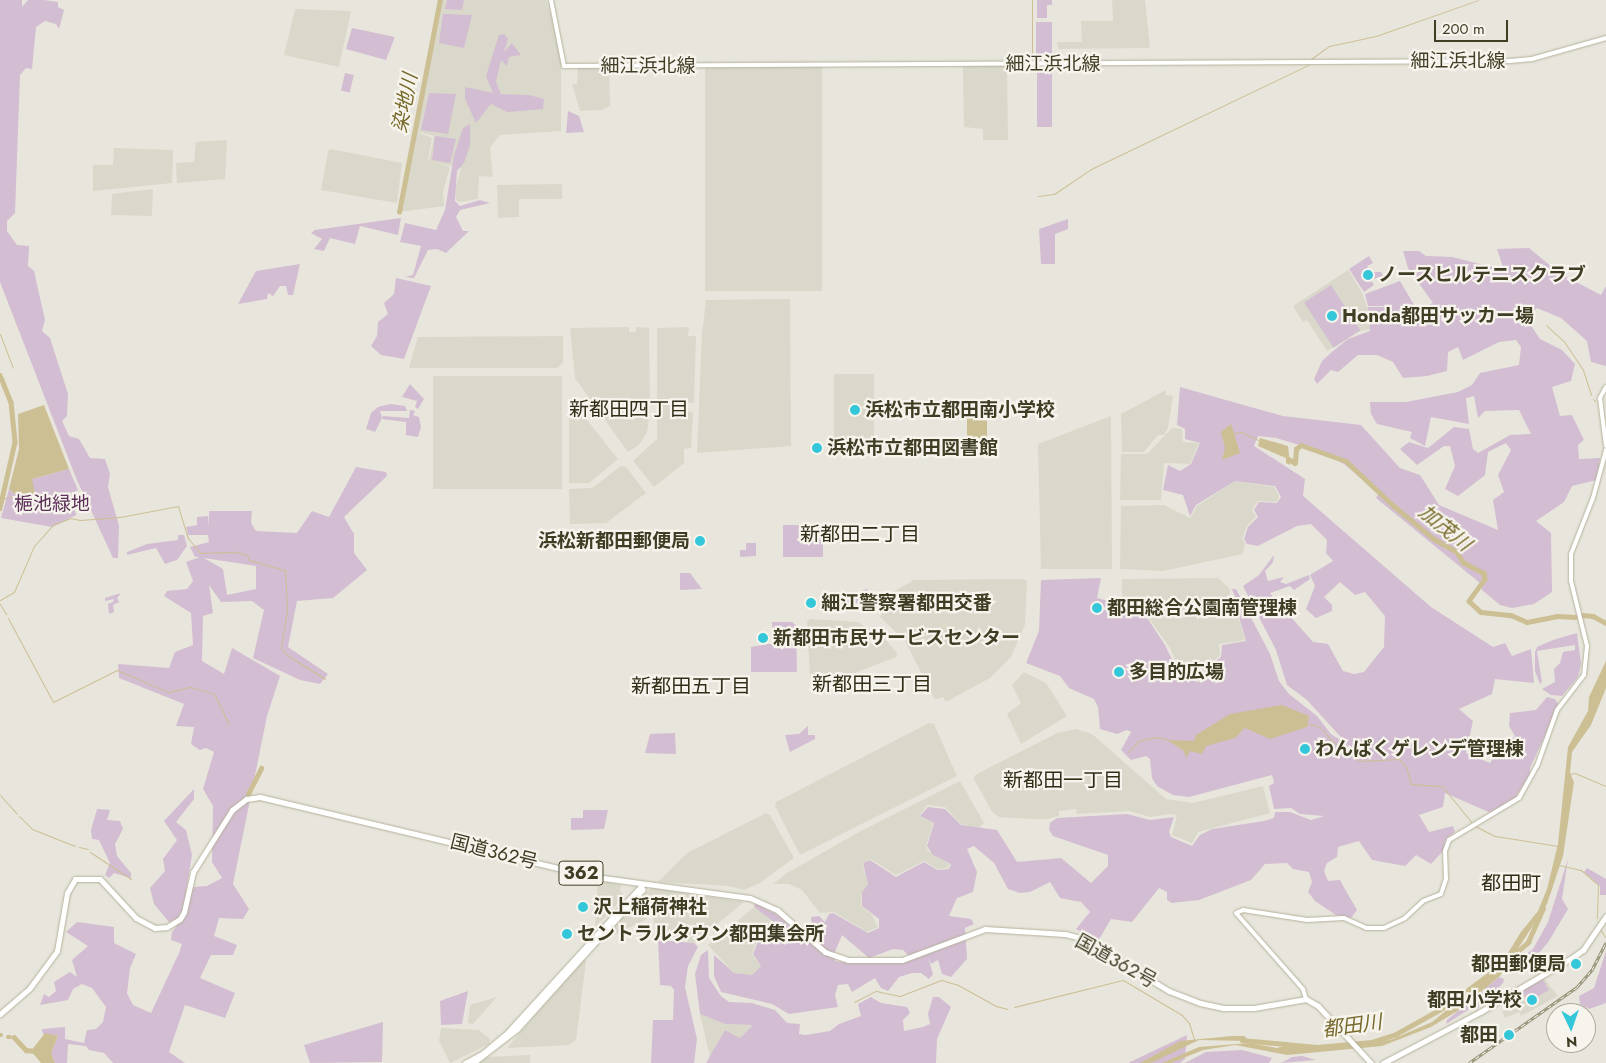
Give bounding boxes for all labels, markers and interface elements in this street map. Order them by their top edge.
scale bar [1436,10,1510,42]
text: 200 m [1442,18,1485,40]
street label: 細江浜北線 [1411,50,1505,72]
street label: 細江浜北線 [1006,53,1100,75]
street label: 細江浜北線 [601,55,695,77]
water label: 染地川 [387,71,423,135]
place label: ノースヒルテニスクラブ [1378,264,1587,286]
marker: ノースヒルテニスクラブ [1362,269,1374,281]
place label: Honda都田サッカー場 [1342,305,1534,327]
marker: Honda都田サッカー場 [1326,310,1338,322]
district label: 新都田四丁目 [569,397,689,421]
place label: 浜松市立都田南小学校 [865,399,1055,421]
marker: 浜松市立都田南小学校 [849,404,861,416]
place label: 浜松市立都田図書館 [827,437,998,459]
marker: 浜松市立都田図書館 [811,442,823,454]
park label: 梔池緑地 [14,493,90,515]
water label: 加茂川 [1414,500,1476,556]
district label: 新都田二丁目 [800,522,920,546]
place label: 浜松新都田郵便局 [538,530,690,552]
marker: 浜松新都田郵便局 [694,535,706,547]
place label: 細江警察署都田交番 [821,592,992,614]
marker: 細江警察署都田交番 [805,597,817,609]
place label: 都田総合公園南管理棟 [1107,597,1297,619]
marker: 都田総合公園南管理棟 [1091,602,1103,614]
place label: 新都田市民サービスセンター [773,627,1020,649]
marker: 新都田市民サービスセンター [757,632,769,644]
place label: 多目的広場 [1129,661,1224,683]
marker: 多目的広場 [1113,666,1125,678]
district label: 新都田三丁目 [812,672,932,696]
district label: 新都田五丁目 [631,674,751,698]
place label: わんぱくゲレンデ管理棟 [1315,738,1524,760]
marker: わんぱくゲレンデ管理棟 [1299,743,1311,755]
district label: 新都田一丁目 [1003,768,1123,792]
street label: 国道362号 [448,830,540,874]
road number: 362 [557,858,605,888]
district label: 都田町 [1481,871,1541,895]
place label: 沢上稲荷神社 [593,896,707,918]
marker: 沢上稲荷神社 [577,901,589,913]
place label: セントラルタウン都田集会所 [577,923,824,945]
marker: セントラルタウン都田集会所 [561,928,573,940]
street label: 国道362号 [1071,929,1161,993]
place label: 都田郵便局 [1471,953,1566,975]
marker: 都田郵便局 [1570,958,1582,970]
place label: 都田小学校 [1427,989,1522,1011]
marker: 都田小学校 [1526,994,1538,1006]
north arrow [1546,1003,1596,1053]
water label: 都田川 [1321,1010,1383,1042]
place label: 都田 [1460,1024,1498,1046]
marker: 都田 [1502,1028,1516,1042]
text: N [1566,1032,1578,1052]

